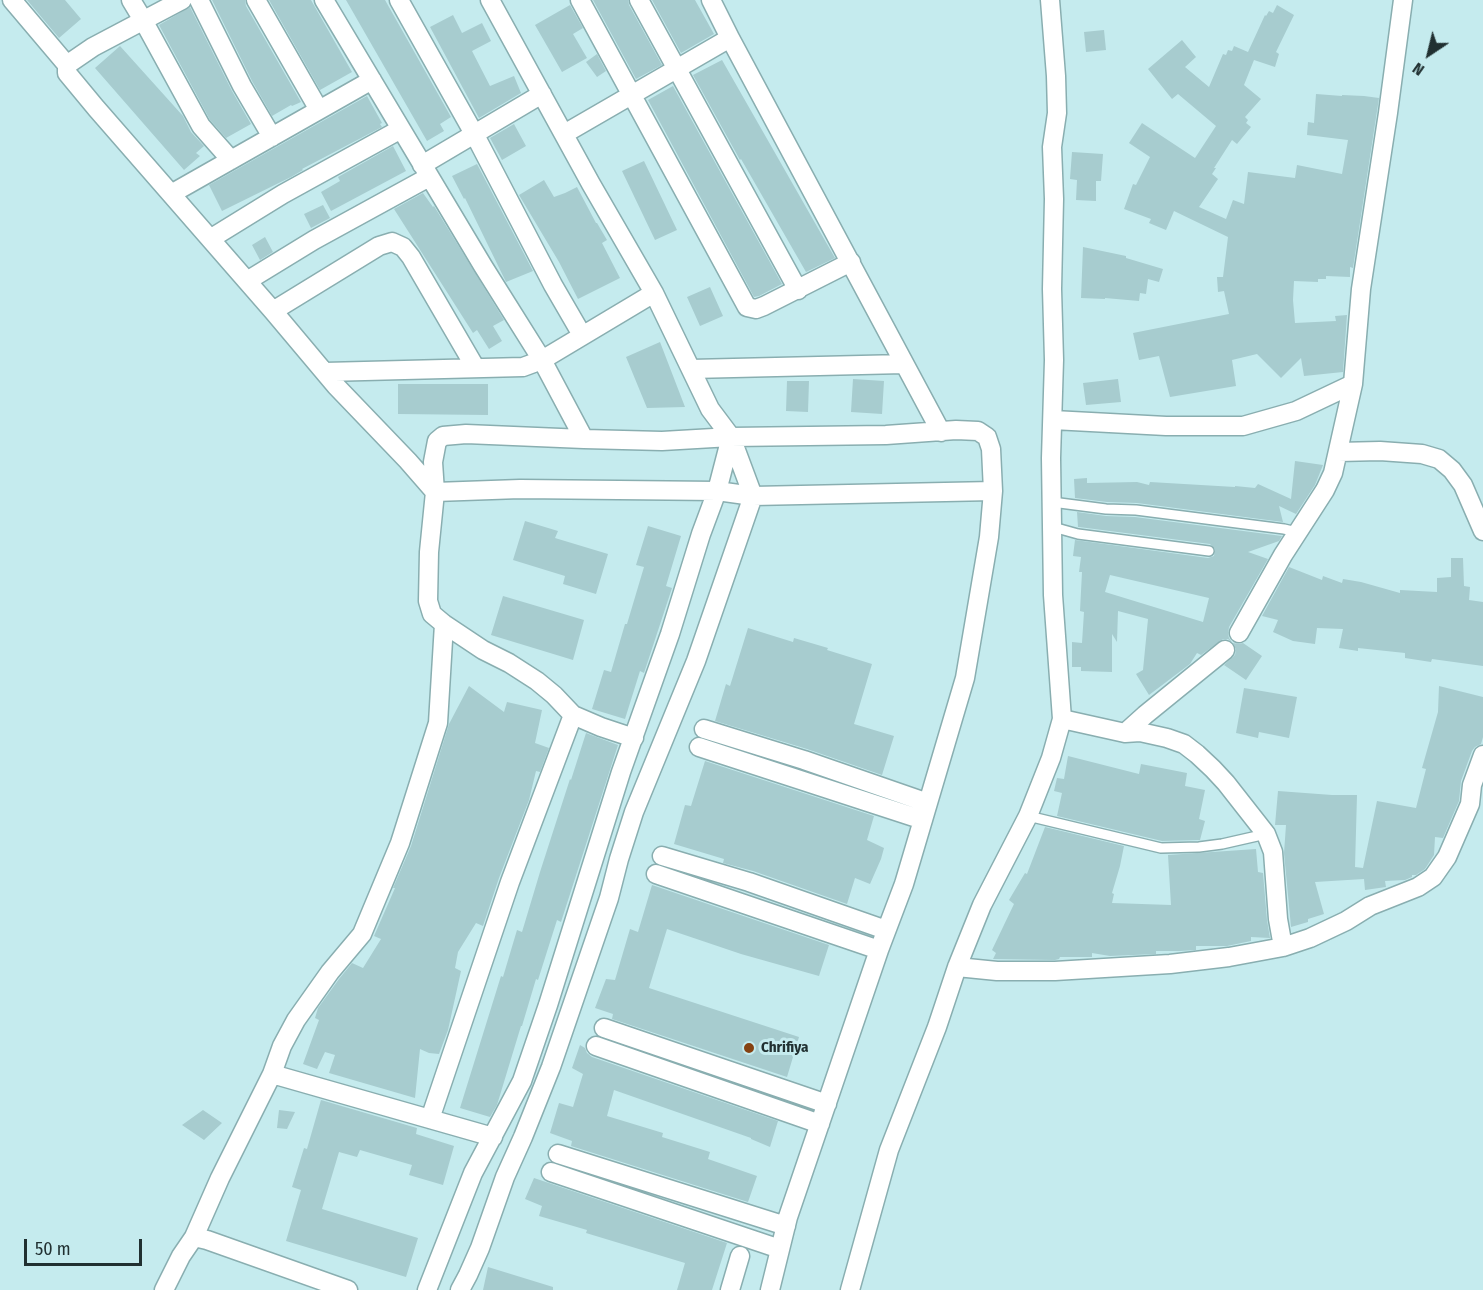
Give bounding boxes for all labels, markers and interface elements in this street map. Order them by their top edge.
north arrow [1399,24,1459,84]
text: N [1409,59,1428,80]
place label: Chrifiya [761,1039,808,1057]
marker: Chrifiya [742,1041,756,1055]
scale bar [27,1227,146,1265]
text: 50 m [35,1238,71,1260]

